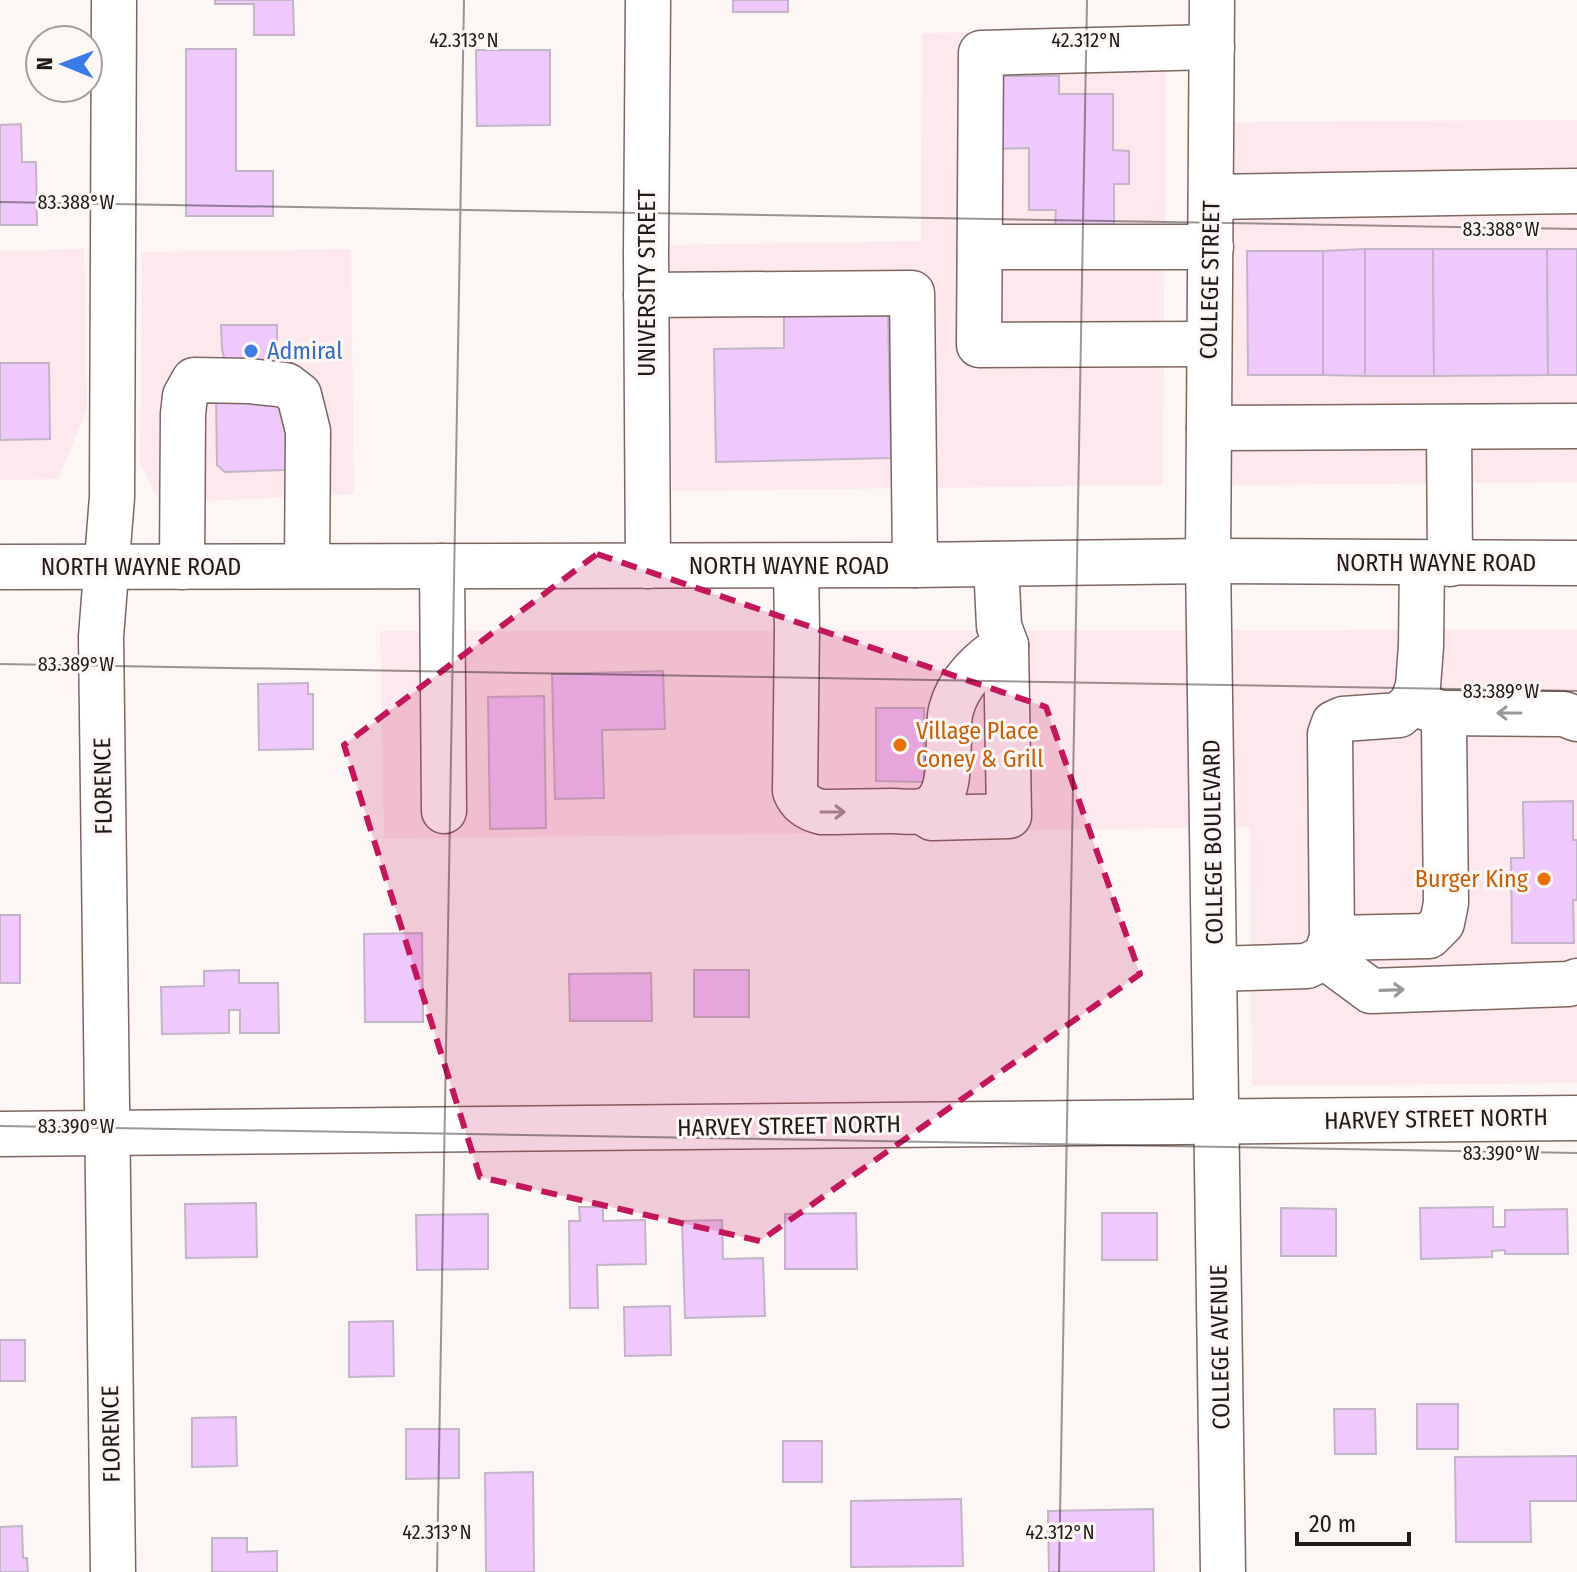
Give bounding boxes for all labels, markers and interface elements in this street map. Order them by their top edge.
north arrow [24,24,104,104]
text: 42.313°N [429,28,499,52]
text: 42.312°N [1051,28,1121,52]
text: N [31,57,58,70]
street label: UNIVERSITY STREET [633,189,661,377]
text: 83.388°W [38,190,114,214]
street label: COLLEGE STREET [1195,200,1225,360]
text: 83.388°W [1463,217,1539,241]
place label: Admiral [267,337,342,365]
marker: Admiral [242,342,260,360]
street label: NORTH WAYNE ROAD [1336,549,1536,577]
street label: NORTH WAYNE ROAD [689,552,889,580]
street label: NORTH WAYNE ROAD [41,553,241,581]
text: 83.389°W [38,652,114,676]
text: 83.389°W [1463,679,1539,703]
one-way arrow [1496,705,1523,721]
place label: Village Place Coney & Grill [916,717,1044,773]
marker: Village Place Coney & Grill [891,736,909,754]
street label: FLORENCE [88,737,118,835]
street label: COLLEGE BOULEVARD [1197,739,1229,945]
one-way arrow [819,804,846,819]
place label: Burger King [1415,865,1529,893]
marker: Burger King [1535,870,1553,888]
one-way arrow [1378,983,1405,998]
street label: HARVEY STREET NORTH [1324,1103,1548,1135]
street label: HARVEY STREET NORTH [677,1110,901,1142]
text: 83.390°W [38,1114,114,1138]
text: 83.390°W [1463,1141,1539,1165]
street label: COLLEGE AVENUE [1205,1264,1235,1430]
street label: FLORENCE [96,1385,126,1483]
scale bar [1297,1496,1409,1546]
text: 20 m [1309,1510,1356,1538]
text: 42.313°N [402,1520,472,1544]
text: 42.312°N [1025,1520,1095,1544]

